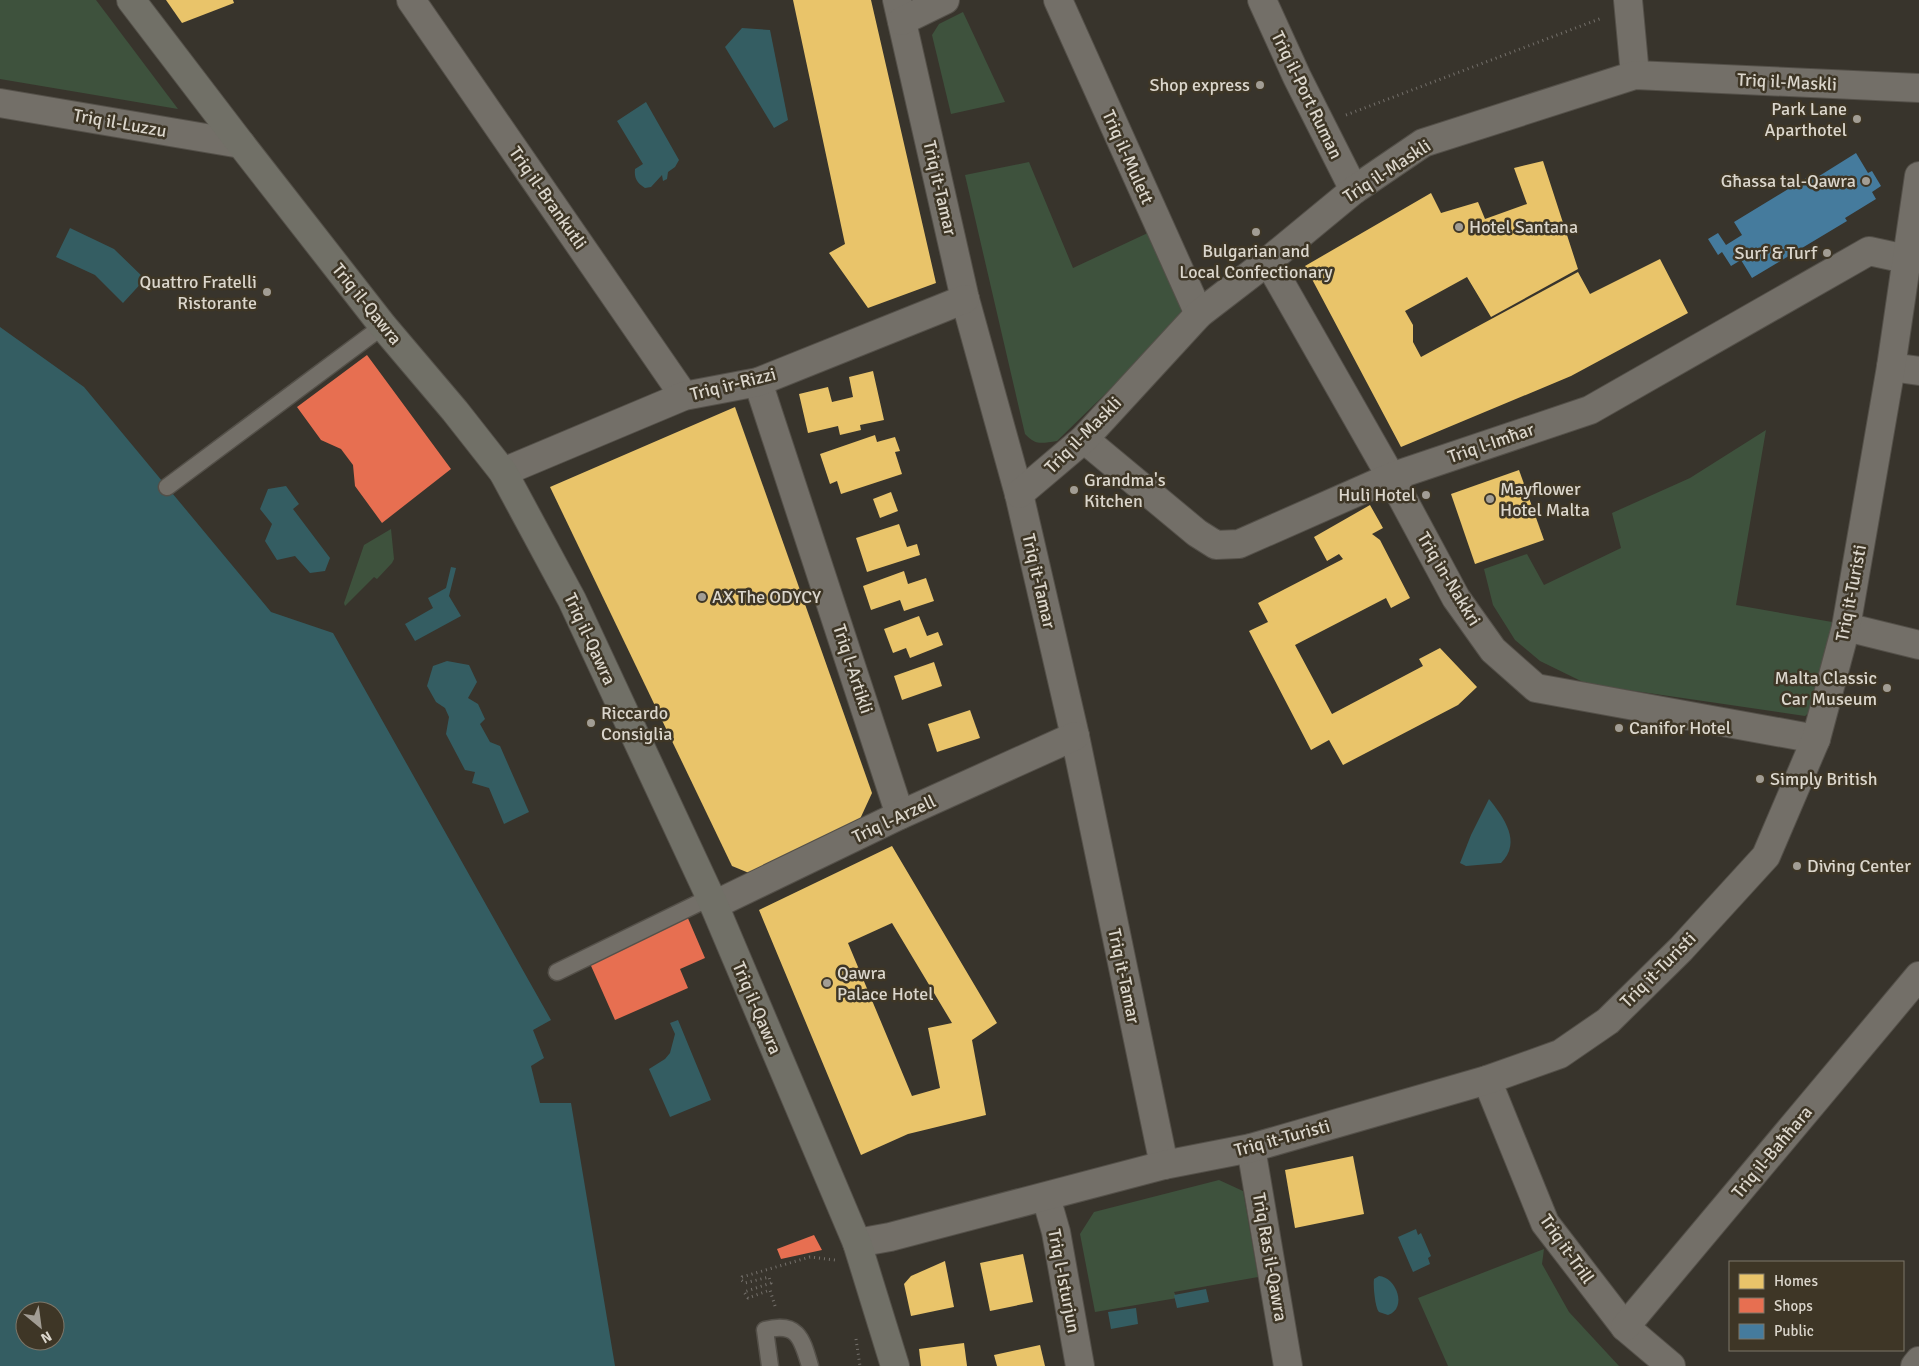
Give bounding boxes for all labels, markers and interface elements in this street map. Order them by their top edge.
street label: Triq il-Port Ruman [1267,28,1347,162]
street label: Triq il-Maskli [1737,68,1837,96]
place label: Shop express [1149,74,1250,96]
marker: Shop express [1254,79,1266,91]
place label: Park Lane Aparthotel [1765,98,1847,141]
street label: Triq il-Luzzu [72,104,168,142]
street label: Triq il-Mulett [1097,107,1159,207]
marker: Park Lane Aparthotel [1851,113,1863,125]
street label: Triq il-Maskli [1339,135,1435,207]
street label: Triq it-Tamar [918,139,962,238]
street label: Triq il-Brankutli [504,142,592,254]
place label: Għassa tal-Qawra [1721,170,1856,192]
marker: Għassa tal-Qawra [1860,175,1872,187]
place label: Hotel Santana [1469,216,1578,238]
marker: Hotel Santana [1453,221,1465,233]
marker: Bulgarian and Local Confectionary [1250,226,1262,238]
place label: Bulgarian and Local Confectionary [1179,240,1333,283]
place label: Surf & Turf [1734,242,1818,264]
marker: Surf & Turf [1821,247,1833,259]
street label: Triq il-Qawra [327,259,407,349]
place label: Quattro Fratelli Ristorante [140,271,257,314]
marker: Quattro Fratelli Ristorante [261,286,273,298]
street label: Triq ir-Rizzi [688,363,778,405]
street label: Triq il-Maskli [1040,392,1126,478]
street label: Triq l-Imħar [1445,418,1537,468]
place label: Grandma's Kitchen [1084,469,1166,512]
place label: Mayflower Hotel Malta [1500,478,1590,521]
marker: Grandma's Kitchen [1068,484,1080,496]
place label: Huli Hotel [1338,484,1416,506]
marker: Huli Hotel [1420,489,1432,501]
marker: Mayflower Hotel Malta [1484,493,1496,505]
street label: Triq in-Nakkri [1412,528,1486,630]
street label: Triq it-Tamar [1017,532,1061,631]
street label: Triq it-Turisti [1831,543,1871,643]
place label: AX The ODYCY [712,586,821,608]
street label: Triq il-Qawra [559,590,621,688]
marker: AX The ODYCY [696,591,708,603]
street label: Triq l-Artikli [828,621,878,717]
place label: Malta Classic Car Museum [1775,667,1877,710]
marker: Malta Classic Car Museum [1881,682,1893,694]
place label: Riccardo Consiglia [601,702,672,745]
marker: Riccardo Consiglia [585,717,597,729]
place label: Canifor Hotel [1629,717,1731,739]
marker: Canifor Hotel [1613,722,1625,734]
place label: Simply British [1770,768,1878,790]
marker: Simply British [1754,773,1766,785]
street label: Triq l-Arzell [849,790,939,848]
place label: Diving Center [1807,855,1911,877]
marker: Diving Center [1791,860,1803,872]
street label: Triq it-Tamar [1103,927,1145,1026]
street label: Triq it-Turisti [1616,928,1700,1012]
street label: Triq il-Qawra [728,958,786,1058]
place label: Qawra Palace Hotel [837,962,933,1005]
marker: Qawra Palace Hotel [821,977,833,989]
street label: Triq il-Baħħara [1727,1101,1817,1203]
street label: Triq it-Turisti [1232,1115,1332,1161]
street label: Triq Ras il-Qawra [1248,1191,1292,1323]
street label: Triq it-Trill [1535,1210,1599,1288]
street label: Triq l-Isturjun [1043,1227,1085,1335]
legend [1729,1261,1904,1351]
text: Homes [1774,1272,1818,1290]
text: Shops [1774,1297,1813,1315]
north arrow [15,1301,65,1351]
text: Public [1774,1322,1814,1340]
text: N [38,1327,54,1347]

